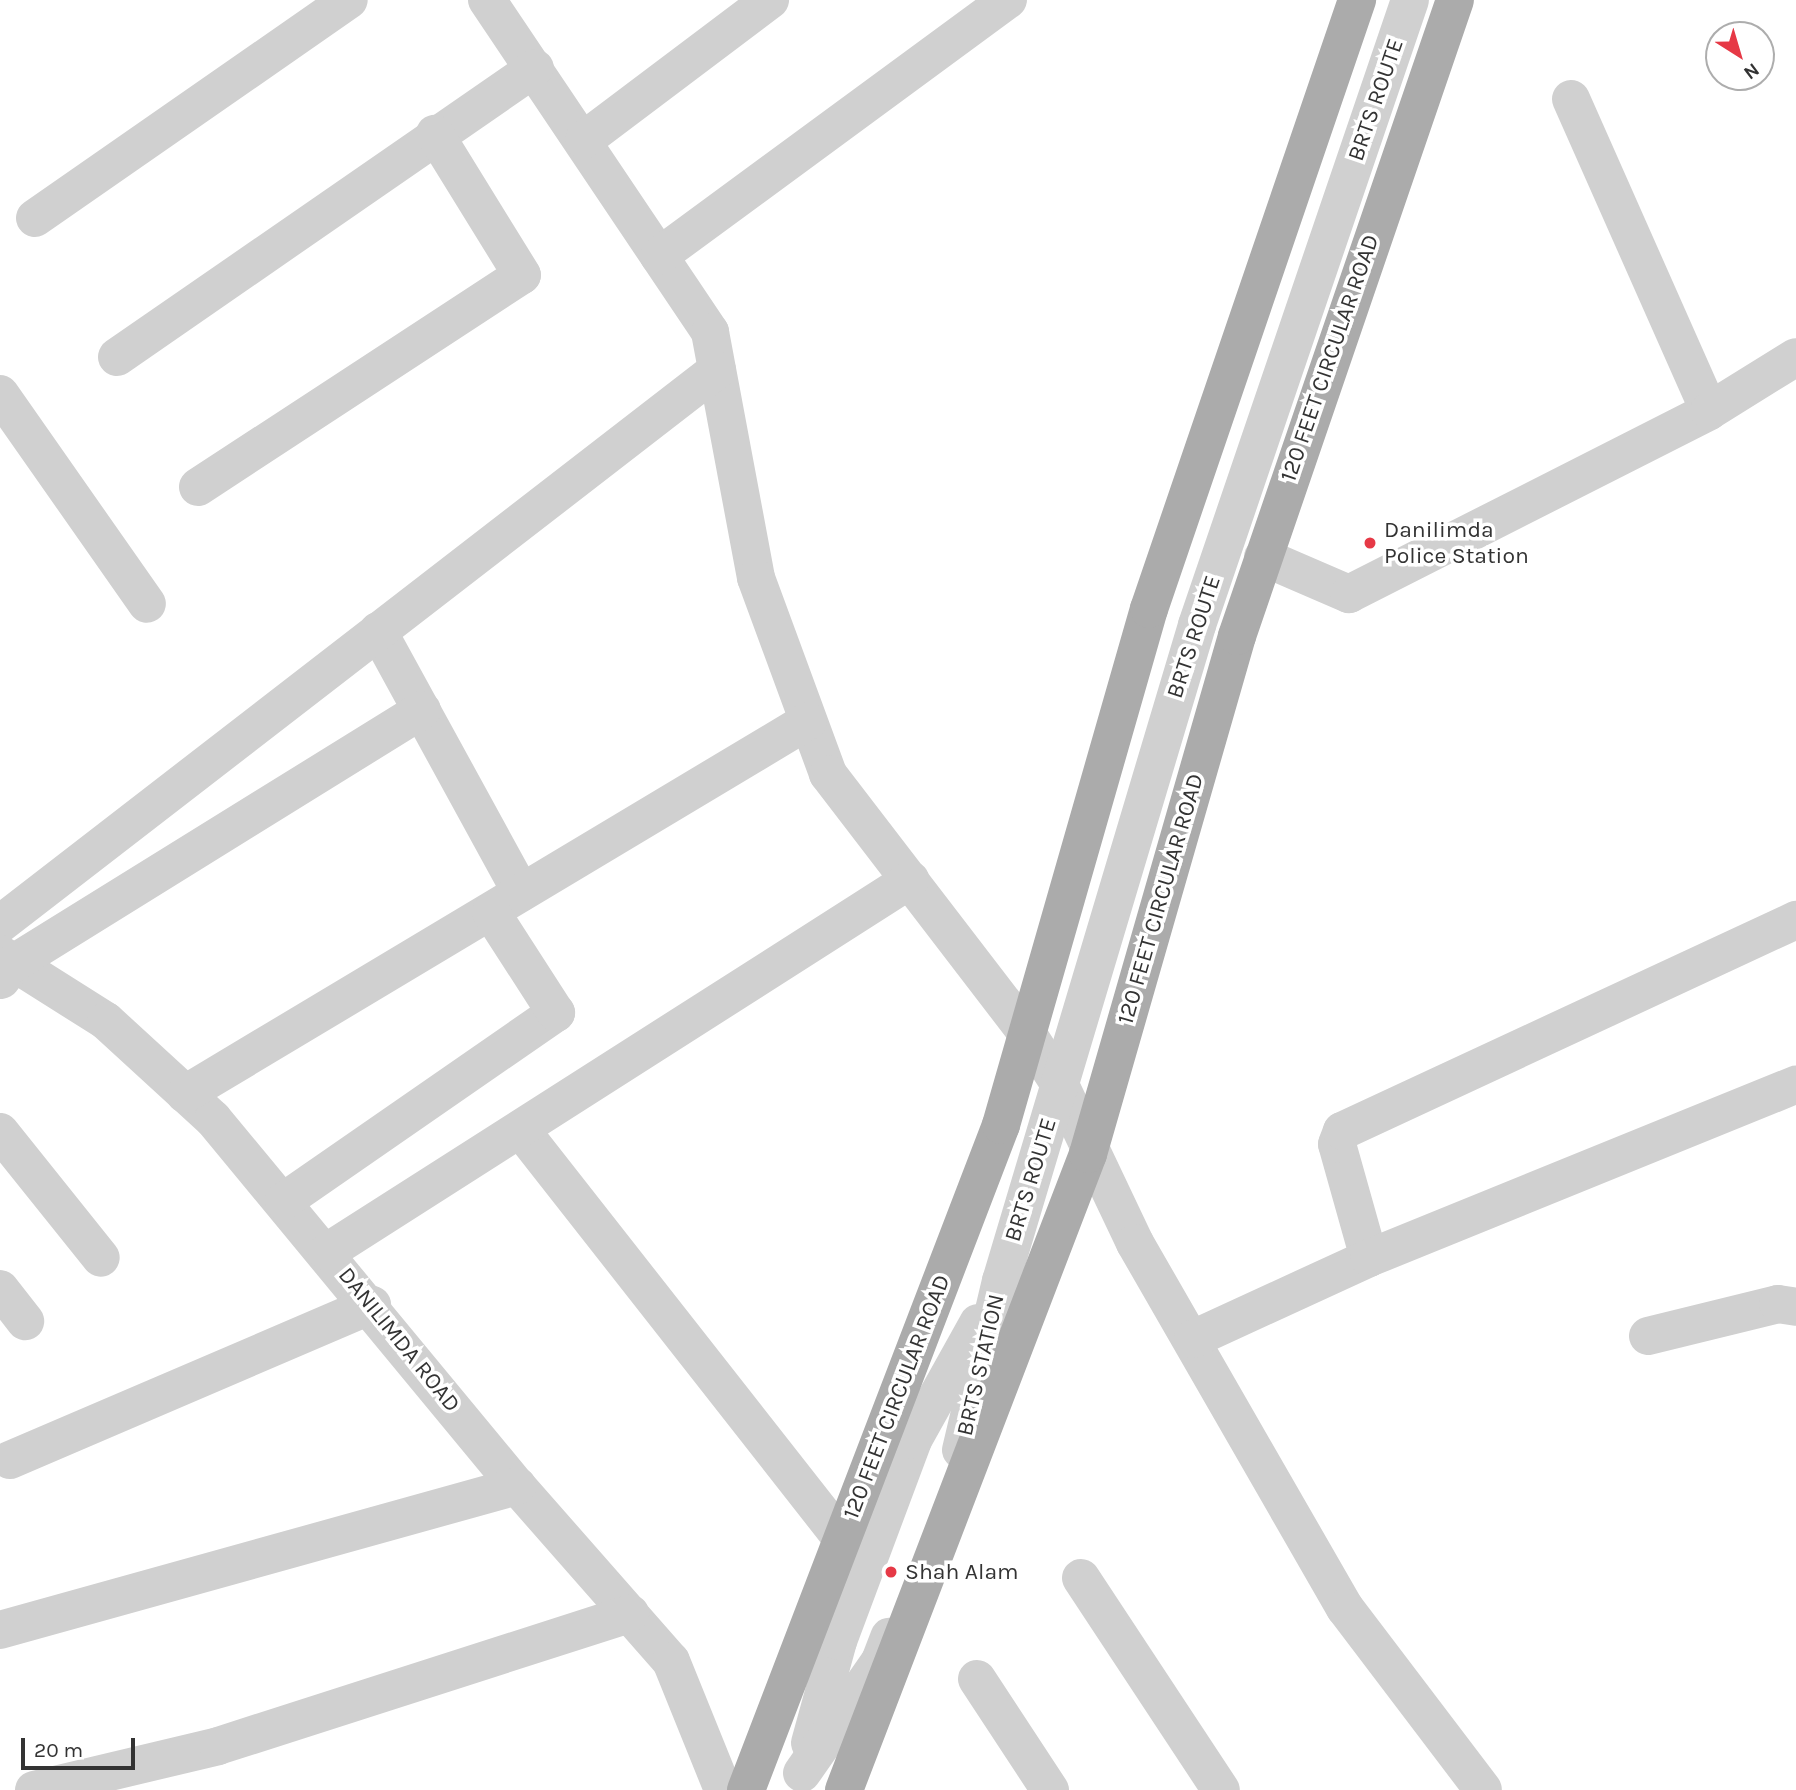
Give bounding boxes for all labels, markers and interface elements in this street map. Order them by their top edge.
north arrow [1705,21,1775,91]
street label: BRTS ROUTE [1342,35,1410,165]
text: N [1739,58,1763,84]
street label: 120 FEET CIRCULAR ROAD [1275,231,1385,485]
place label: Danilimda Police Station [1384,516,1529,570]
marker: Danilimda Police Station [1362,535,1378,551]
street label: BRTS ROUTE [1161,572,1227,702]
street label: 120 FEET CIRCULAR ROAD [1112,770,1210,1028]
street label: BRTS ROUTE [999,1115,1063,1245]
street label: DANILIMDA ROAD [332,1262,466,1418]
street label: 120 FEET CIRCULAR ROAD [838,1271,956,1523]
street label: BRTS STATION [951,1291,1011,1439]
place label: Shah Alam [905,1558,1019,1586]
marker: Shah Alam [883,1564,899,1580]
scale bar [24,1724,138,1768]
text: 20 m [34,1738,83,1762]

